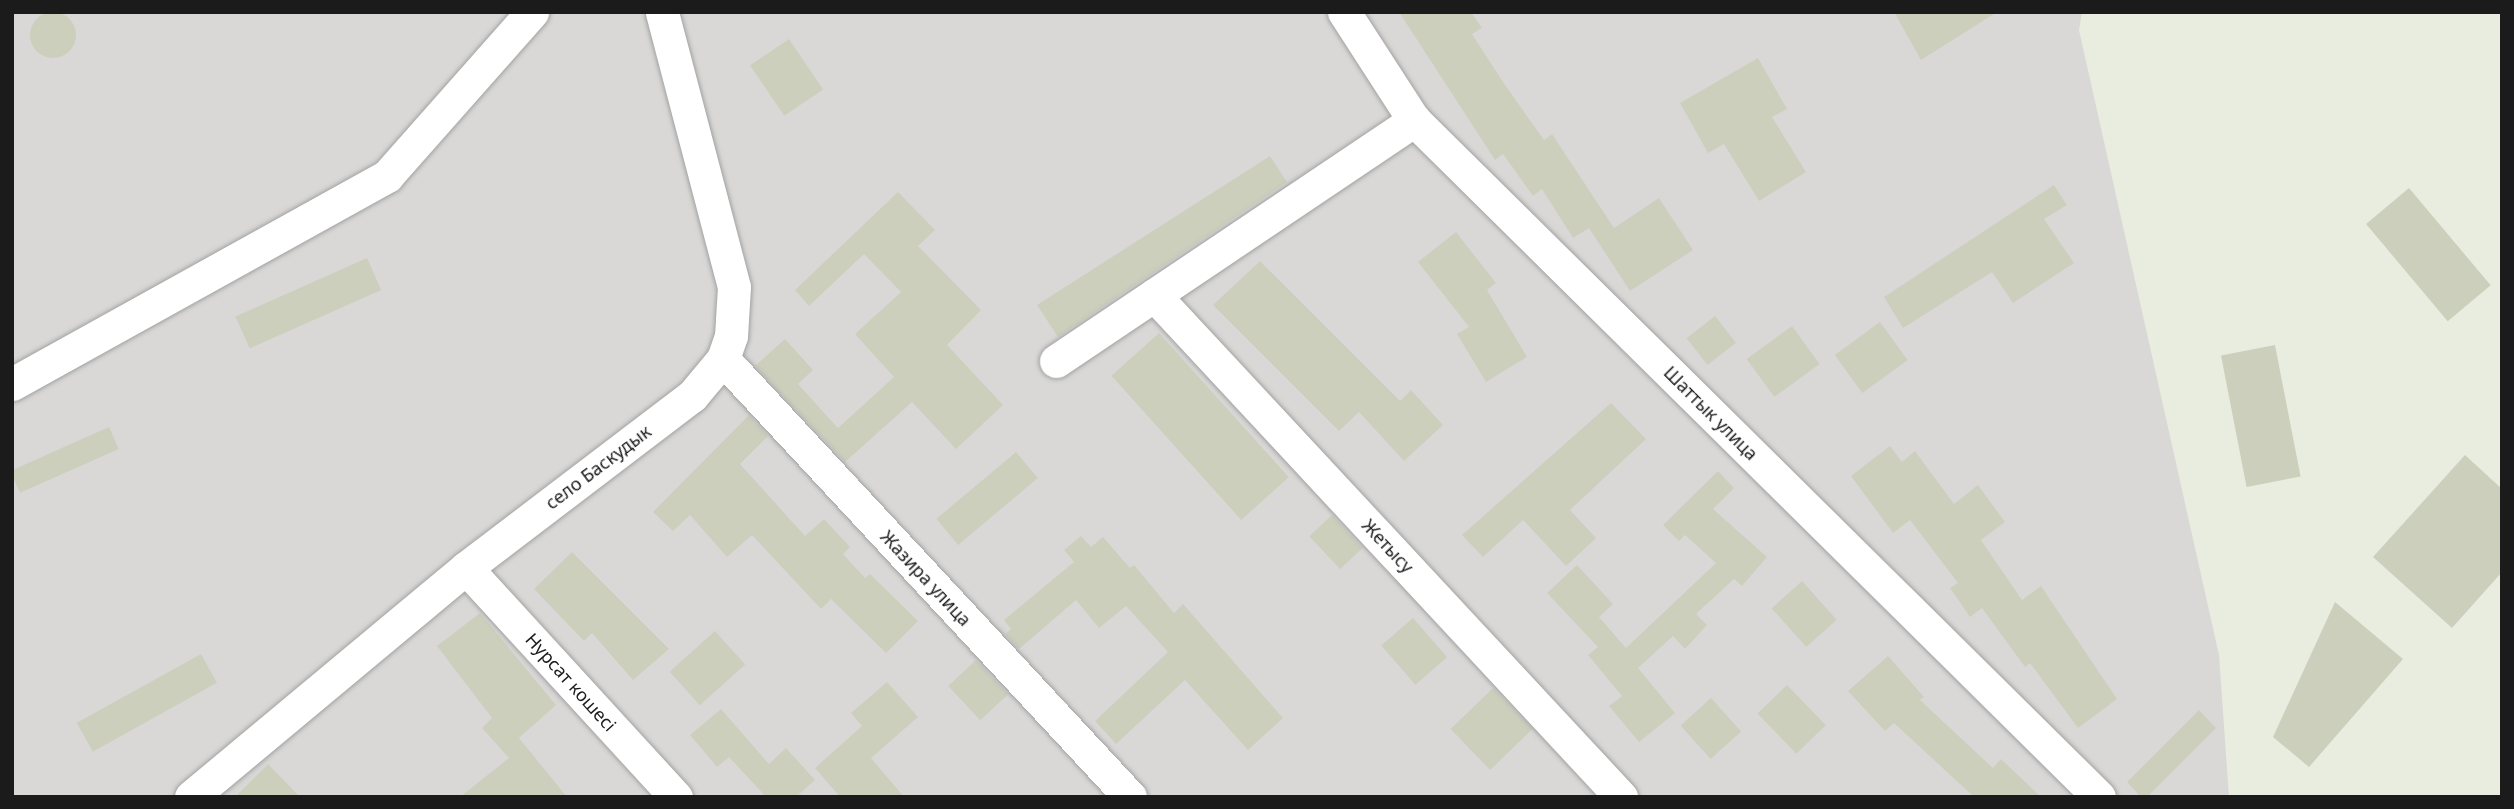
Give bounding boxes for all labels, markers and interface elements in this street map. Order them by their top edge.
street label: Шаттык улица [1659,361,1763,465]
street label: село Баскудык [541,420,655,514]
street label: Жетысу [1358,515,1418,577]
street label: Жазира улица [876,526,976,630]
street label: Нурсат кошесi [521,628,621,736]

